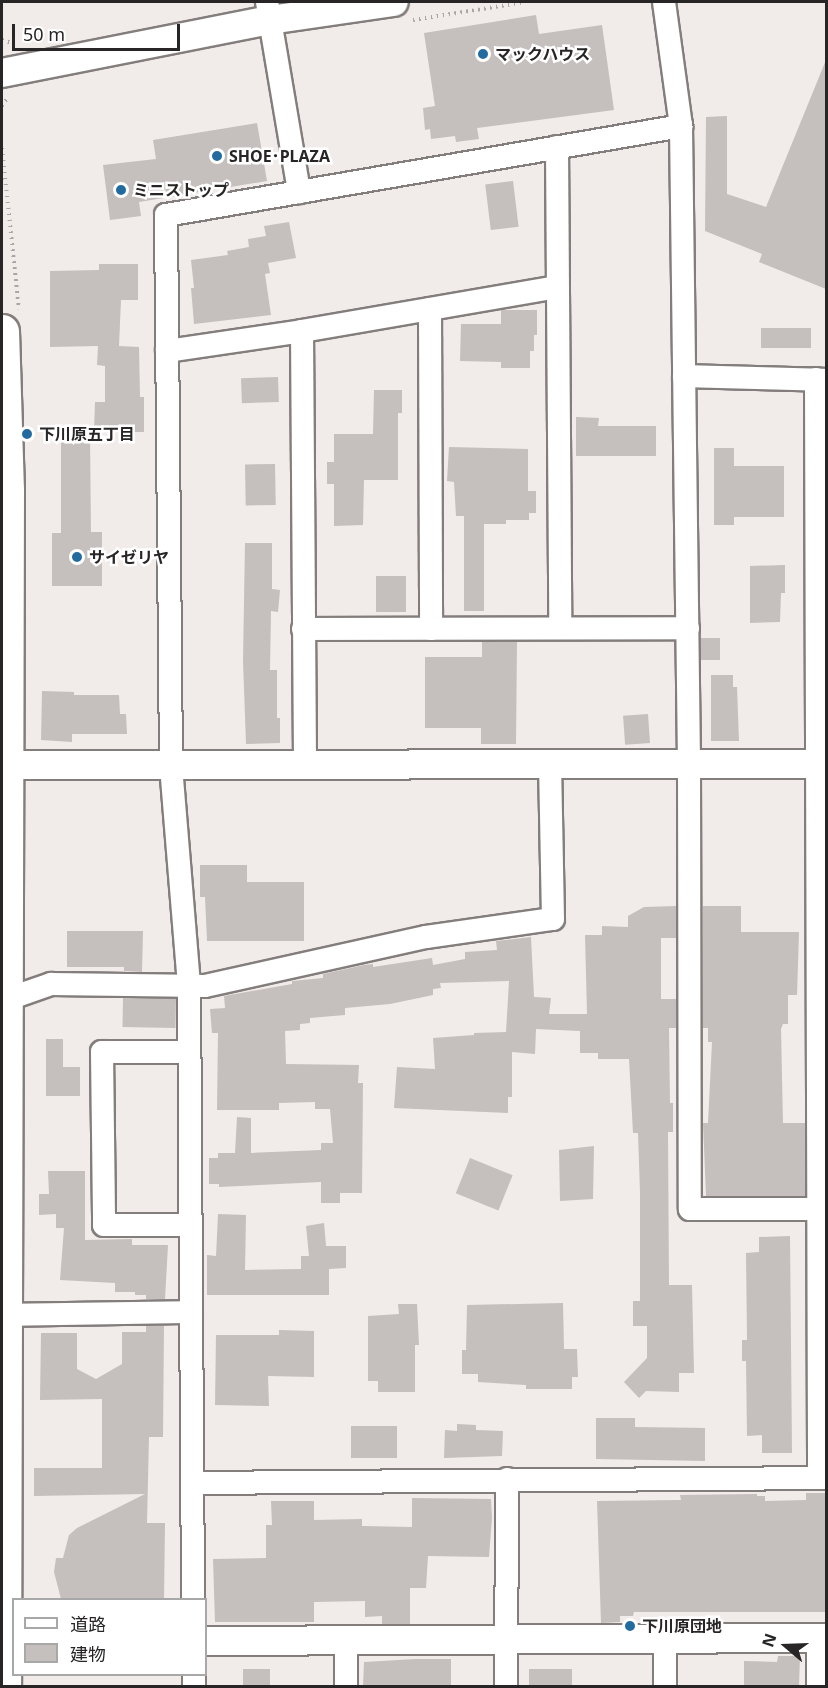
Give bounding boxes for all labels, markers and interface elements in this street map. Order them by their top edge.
scale bar [15,12,183,50]
text: 50 m [23,22,65,46]
place label: マックハウス [495,44,591,64]
marker: マックハウス [476,47,490,61]
place label: SHOE･PLAZA [229,146,330,166]
marker: SHOE･PLAZA [210,149,224,163]
place label: ミニストップ [133,180,229,200]
marker: ミニストップ [114,183,128,197]
place label: 下川原五丁目 [39,424,135,444]
marker: 下川原五丁目 [20,427,34,441]
place label: サイゼリヤ [89,547,169,567]
marker: サイゼリヤ [70,550,84,564]
legend [12,1598,207,1676]
text: 道路 [70,1612,106,1636]
place label: 下川原団地 [642,1616,722,1636]
north arrow [756,1616,816,1676]
marker: 下川原団地 [623,1619,637,1633]
text: N [756,1630,781,1650]
text: 建物 [70,1642,106,1666]

